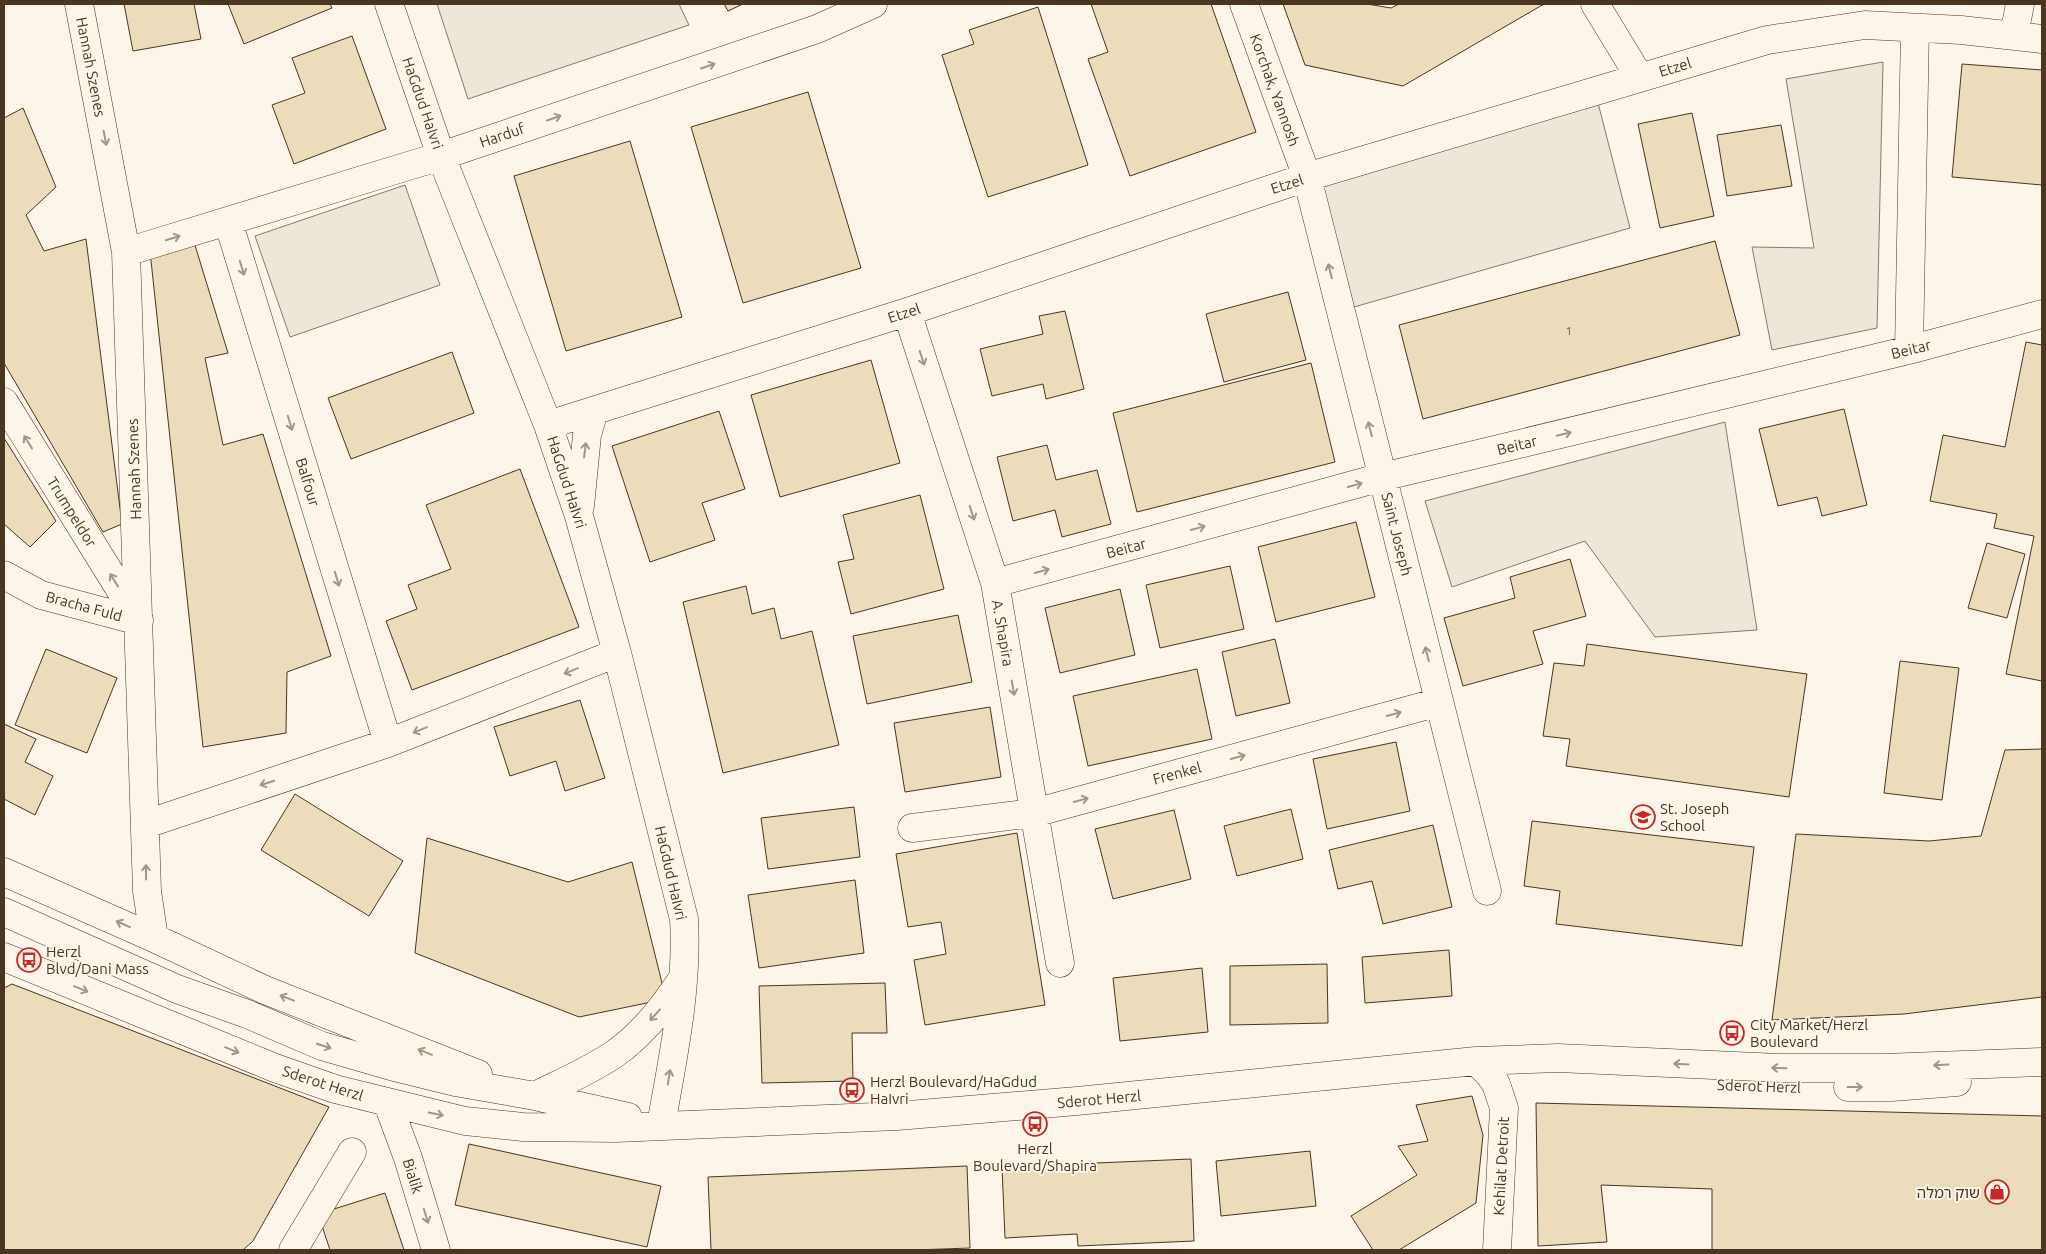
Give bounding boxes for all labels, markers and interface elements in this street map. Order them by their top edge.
street label: Hannah Szenes [73,16,109,118]
street label: Korchak, Yannosh [1247,32,1303,148]
street label: Etzel [1657,54,1693,80]
street label: HaGdud HaIvri [399,55,447,151]
one-way arrow [699,61,715,70]
one-way arrow [545,113,561,122]
street label: Harduf [477,119,527,151]
one-way arrow [100,129,110,145]
street label: Etzel [1269,171,1306,197]
one-way arrow [165,233,181,243]
one-way arrow [238,259,248,275]
one-way arrow [1325,264,1335,280]
street label: Etzel [886,300,923,326]
house number: 1 [1566,324,1572,337]
street label: Beitar [1889,336,1933,362]
one-way arrow [918,350,927,365]
one-way arrow [285,415,295,431]
street label: Hannah Szenes [124,418,144,520]
one-way arrow [1365,421,1374,437]
one-way arrow [1555,428,1571,438]
street label: Beitar [1495,432,1539,458]
street label: HaGdud HaIvri [544,434,590,530]
one-way arrow [23,435,33,449]
one-way arrow [580,443,590,459]
street label: Balfour [293,456,324,509]
street label: Trumpeldor [44,474,100,550]
one-way arrow [1347,480,1363,489]
street label: Saint Joseph [1378,491,1416,577]
one-way arrow [968,504,977,520]
one-way arrow [1190,522,1206,532]
street label: Beitar [1104,534,1148,561]
one-way arrow [1033,565,1049,575]
one-way arrow [333,570,342,586]
one-way arrow [108,573,118,587]
street label: Bracha Fuld [44,588,124,624]
street label: A. Shapira [989,598,1017,668]
one-way arrow [1422,647,1431,663]
one-way arrow [564,667,579,676]
one-way arrow [1008,679,1018,695]
one-way arrow [1386,708,1402,718]
one-way arrow [413,726,428,736]
one-way arrow [1229,751,1245,761]
street label: Frenkel [1151,758,1203,788]
one-way arrow [259,779,275,789]
one-way arrow [1073,794,1089,804]
place label: St. Joseph School [1660,800,1729,834]
school or university icon: St. Joseph School [1630,804,1656,830]
street label: HaGdud HaIvri [652,824,690,922]
one-way arrow [142,864,151,880]
one-way arrow [116,919,131,929]
place label: Herzl Blvd/Dani Mass [46,943,149,977]
bus stop icon: Herzl Blvd/Dani Mass [16,947,42,973]
one-way arrow [73,985,88,994]
one-way arrow [280,993,295,1002]
one-way arrow [650,1008,661,1021]
place label: City Market/Herzl Boulevard [1750,1016,1868,1050]
bus stop icon: City Market/Herzl Boulevard [1719,1020,1745,1046]
one-way arrow [316,1042,332,1052]
one-way arrow [224,1046,239,1055]
one-way arrow [417,1047,433,1056]
one-way arrow [1673,1059,1689,1068]
one-way arrow [1933,1061,1949,1070]
street label: Sderot Herzl [280,1062,366,1104]
one-way arrow [1771,1063,1787,1073]
one-way arrow [665,1069,675,1085]
place label: Herzl Boulevard/HaGdud HaIvri [870,1073,1037,1107]
street label: Sderot Herzl [1717,1076,1801,1096]
bus stop icon: Herzl Boulevard/HaGdud HaIvri [839,1077,865,1103]
one-way arrow [1847,1082,1863,1092]
street label: Sderot Herzl [1056,1087,1142,1111]
one-way arrow [427,1110,443,1119]
bus stop icon: Herzl Boulevard/Shapira [1022,1111,1048,1137]
street label: Kehilat Detroit [1490,1116,1512,1216]
place label: Herzl Boulevard/Shapira [973,1140,1097,1174]
street label: Bialik [400,1156,427,1196]
shop icon: שוק רמלה [1984,1179,2010,1205]
place label: שוק רמלה [1917,1184,1980,1201]
one-way arrow [421,1208,431,1224]

